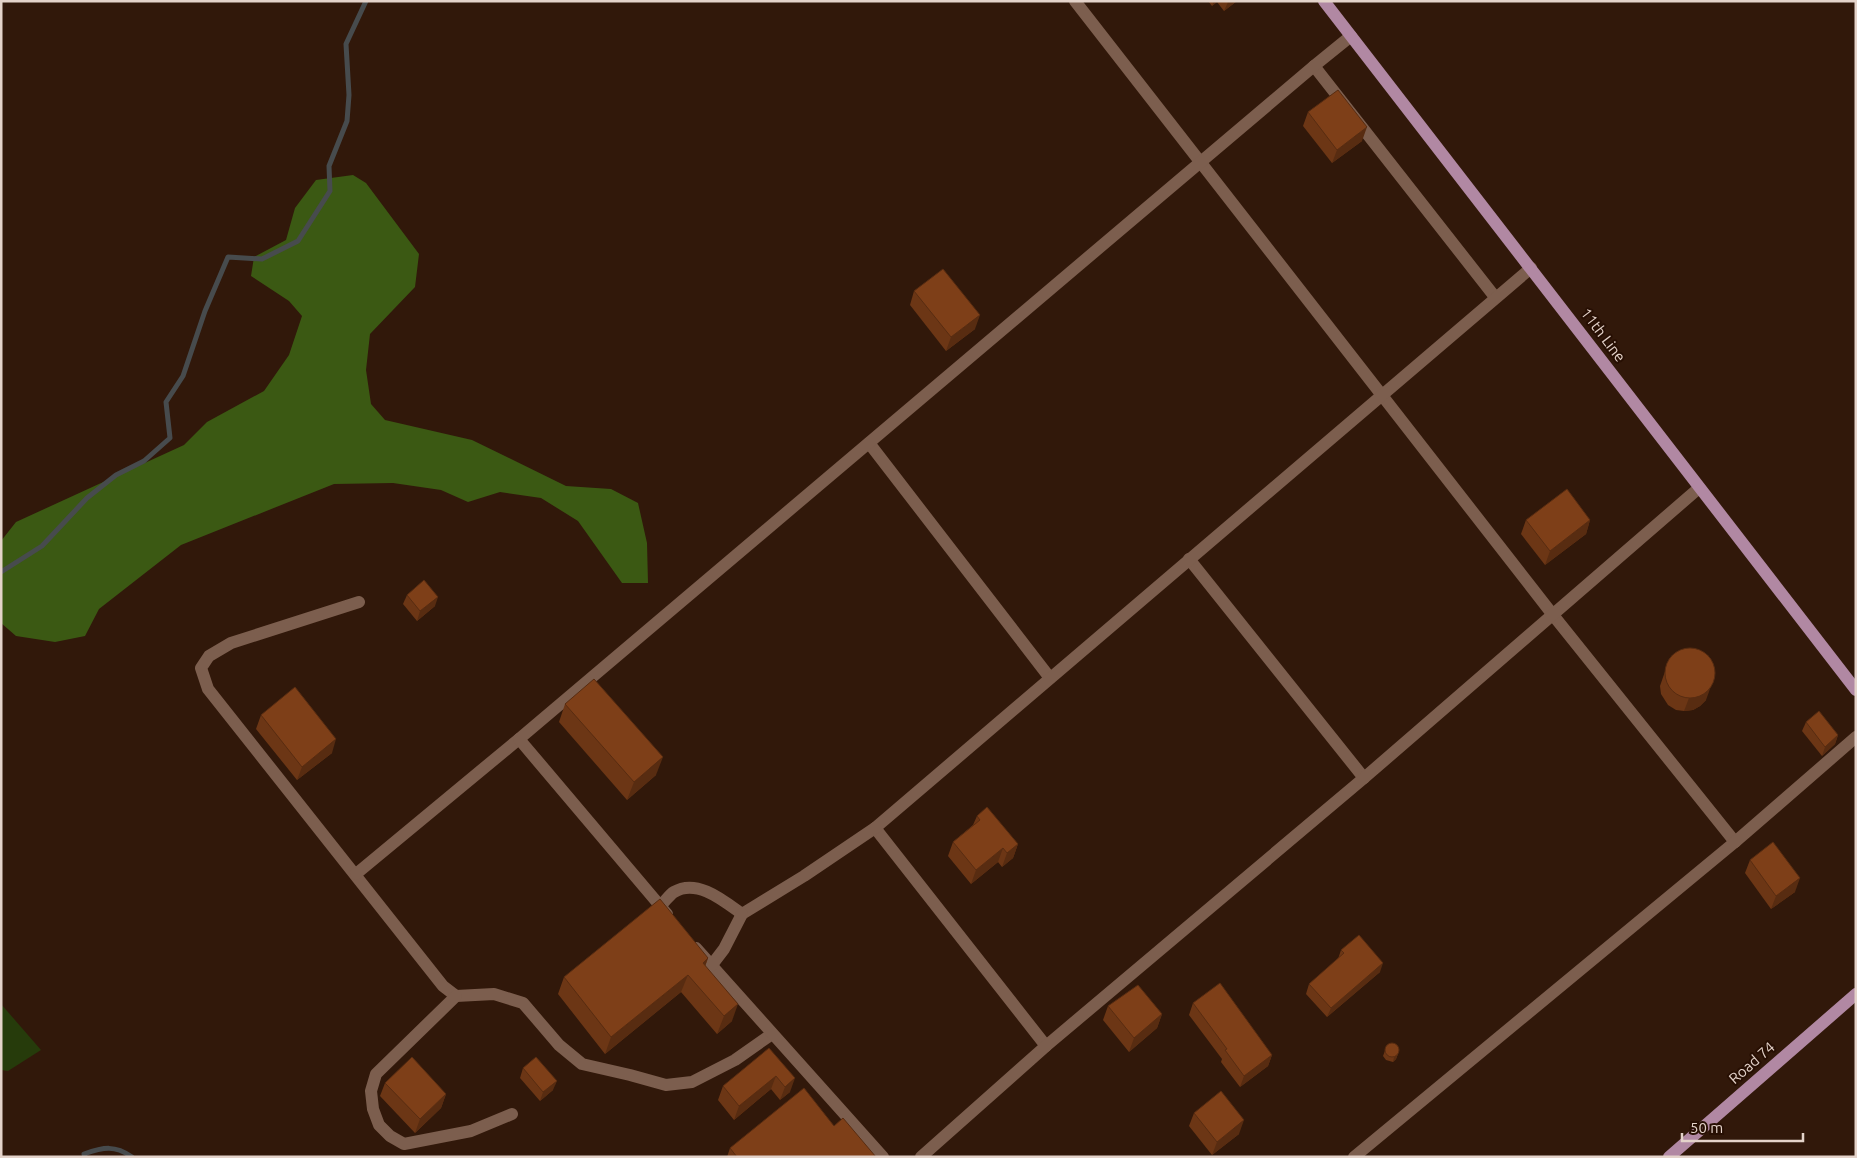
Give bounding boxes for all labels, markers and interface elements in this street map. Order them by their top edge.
street label: 11th Line [1578,304,1629,365]
street label: Road 74 [1725,1038,1778,1087]
scale bar [1682,1110,1803,1142]
text: 50 m [1690,1119,1723,1136]

